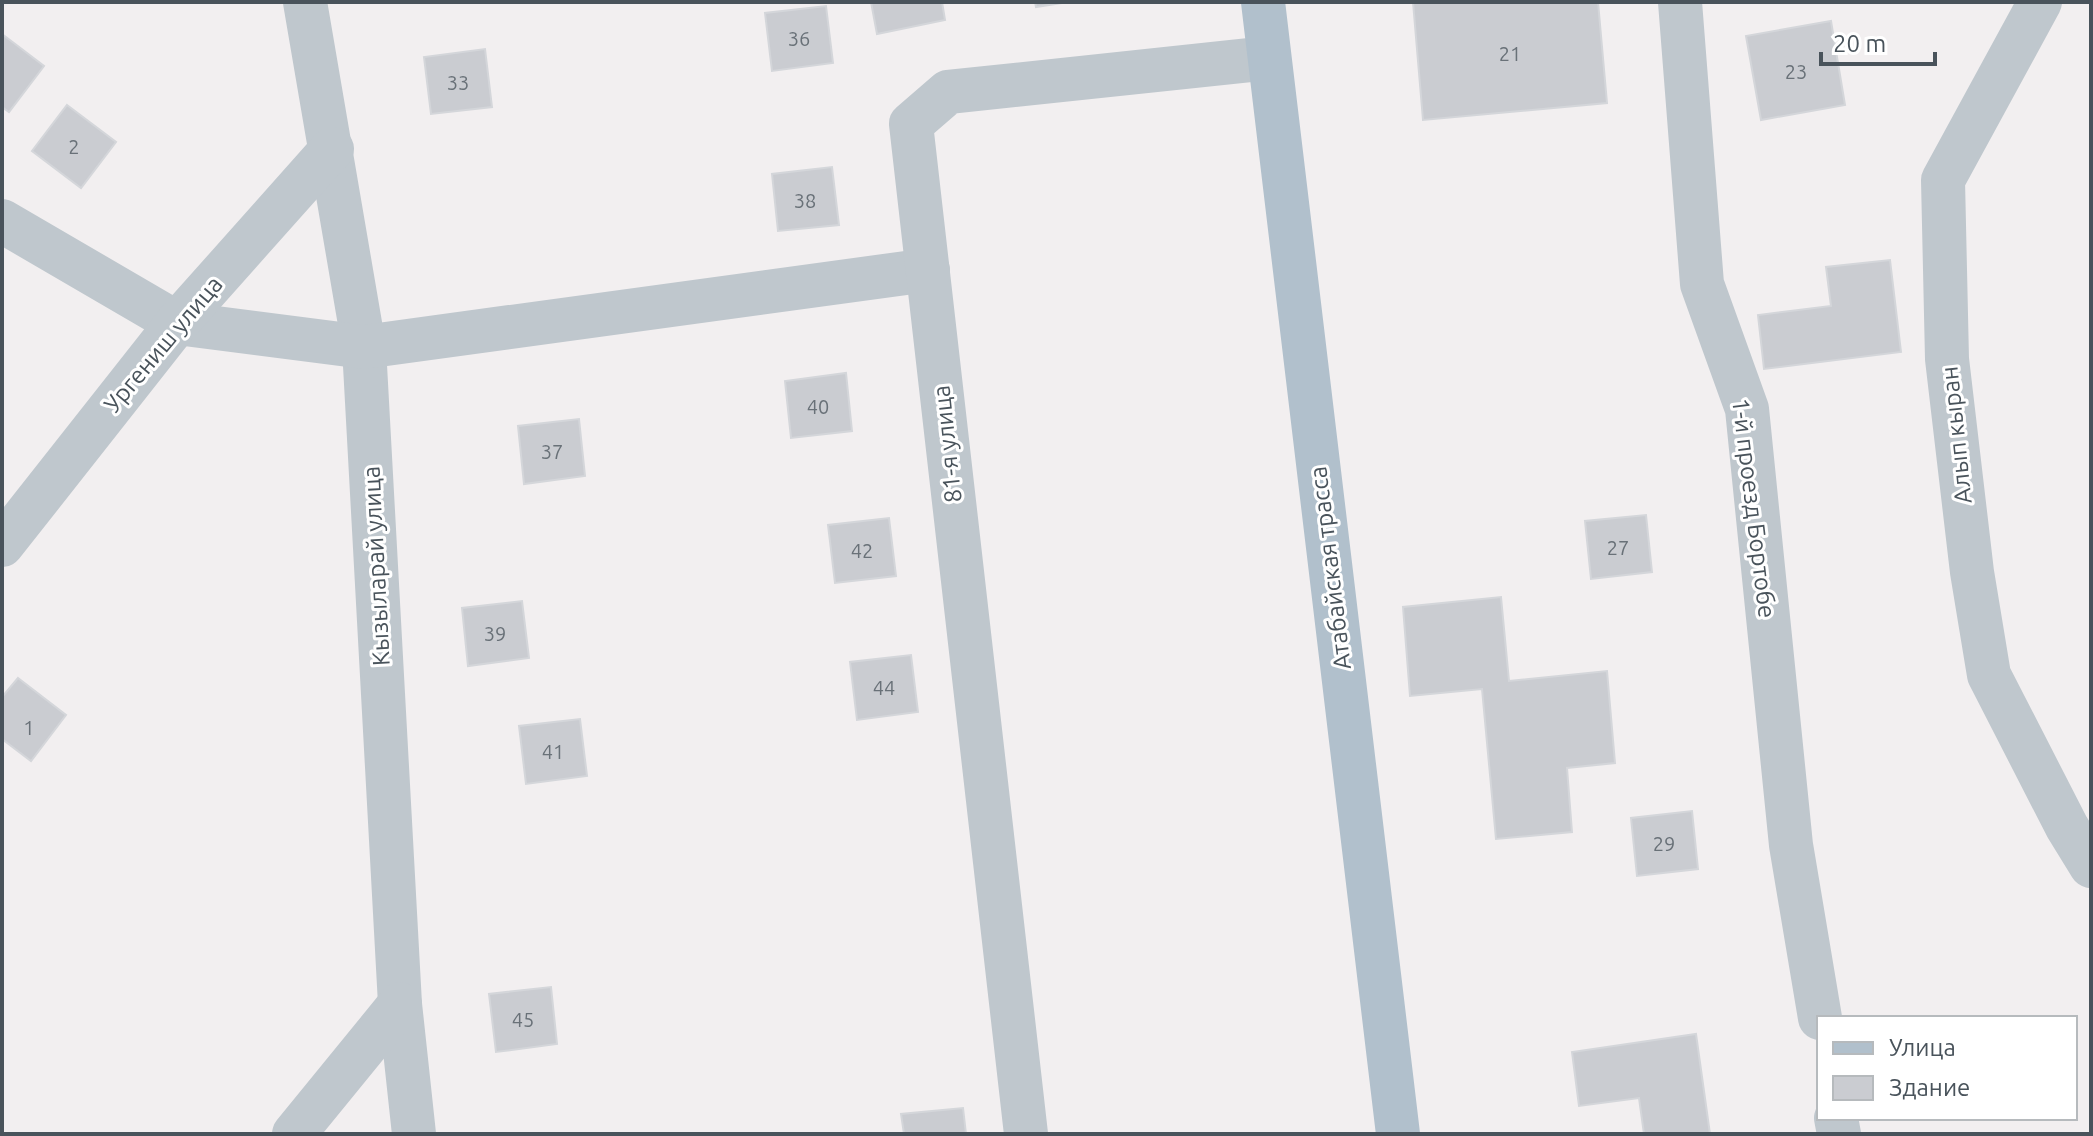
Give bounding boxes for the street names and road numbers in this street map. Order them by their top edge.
street label: Ургениш улица [98,271,228,417]
street label: Алып кыран [1935,365,1977,505]
street label: 81-я улица [927,384,967,504]
street label: 1-й проезд Бортобе [1727,397,1781,619]
street label: Кызыларай улица [357,465,395,667]
street label: Атабайская трасса [1304,465,1356,671]

